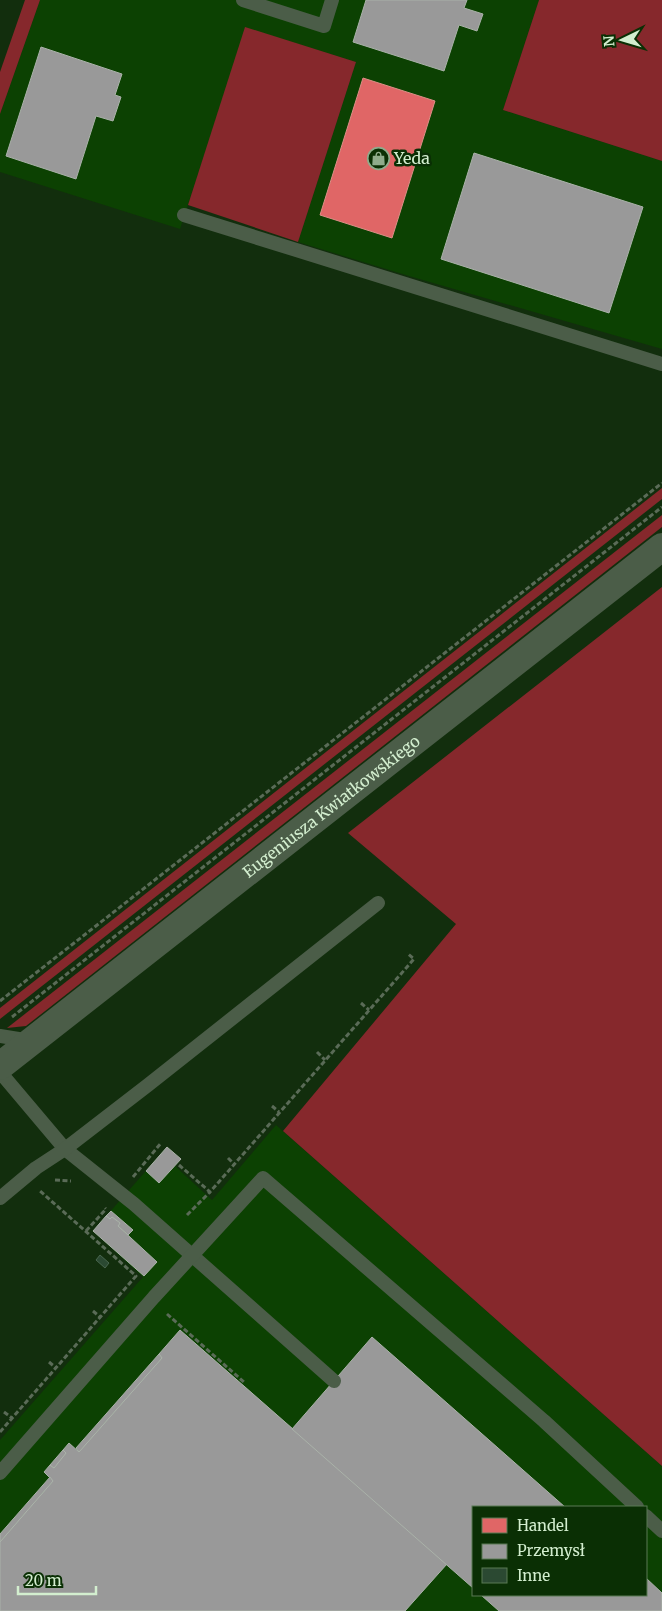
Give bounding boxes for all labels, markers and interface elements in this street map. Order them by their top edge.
north arrow [597,15,647,65]
text: N [600,35,618,47]
shop icon: Yeda [366,146,390,170]
place label: Yeda [393,148,430,168]
street label: Eugeniusza Kwiatkowskiego [239,731,424,882]
legend [472,1506,647,1596]
text: Handel [517,1516,569,1535]
text: Przemysł [517,1541,585,1560]
scale bar [18,1564,95,1596]
text: Inne [517,1566,550,1585]
text: 20 m [25,1571,62,1590]

